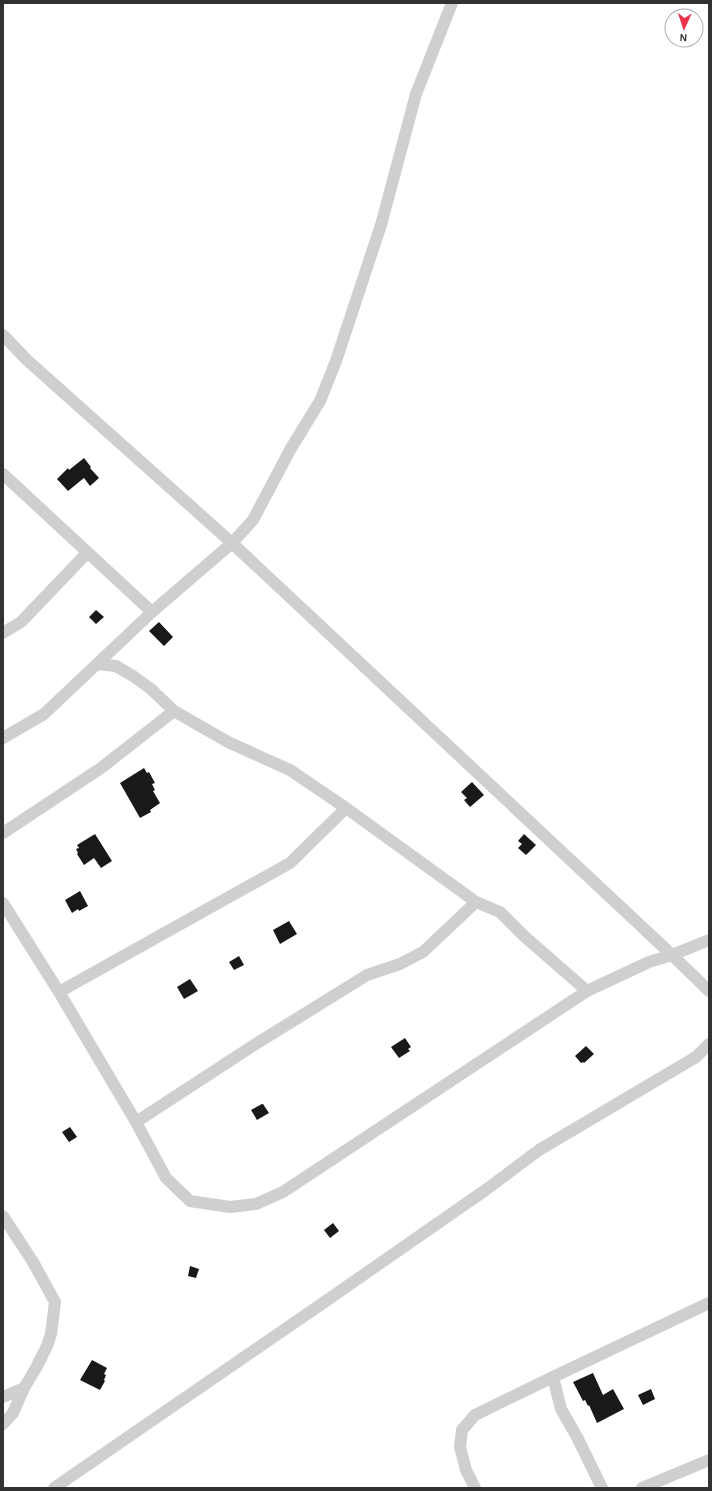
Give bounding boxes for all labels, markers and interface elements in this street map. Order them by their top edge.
north arrow [664,8,704,48]
text: N [679,31,688,44]

